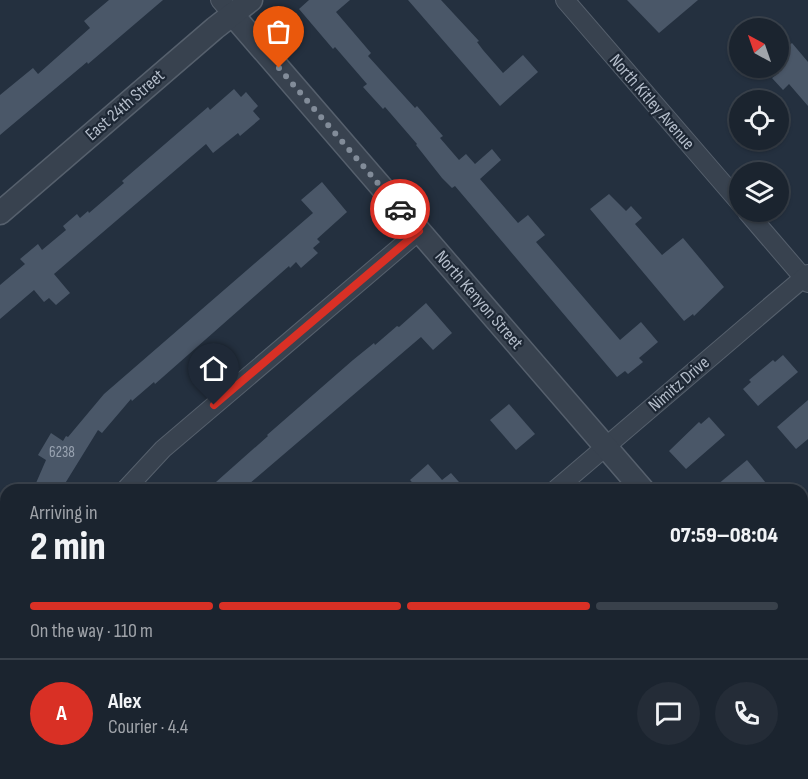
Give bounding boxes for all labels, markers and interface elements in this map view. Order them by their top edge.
pin [253,6,304,68]
icon: bag [262,15,295,48]
north arrow [729,18,789,78]
map controls [729,18,789,222]
street label: North Kitley Avenue [605,50,699,154]
street label: East 24th Street [81,65,169,145]
button: locate [729,90,789,150]
button: layers [729,162,789,222]
courier [370,179,430,239]
icon: car [384,193,417,226]
street label: North Kenyon Street [431,246,528,354]
pin [188,343,239,405]
icon: home [197,352,230,385]
street label: Nimitz Drive [644,352,714,416]
house number: 6238 [49,443,75,462]
text: Arriving in [30,501,98,525]
text: 07:59–08:04 [670,522,778,549]
text: 2 min [30,524,106,571]
text: On the way · 110 m [30,619,153,643]
button: chat [637,682,700,745]
button: phone [715,682,778,745]
text: Alex [108,688,141,715]
text: A [56,700,67,727]
text: Courier · 4.4 [108,715,188,739]

